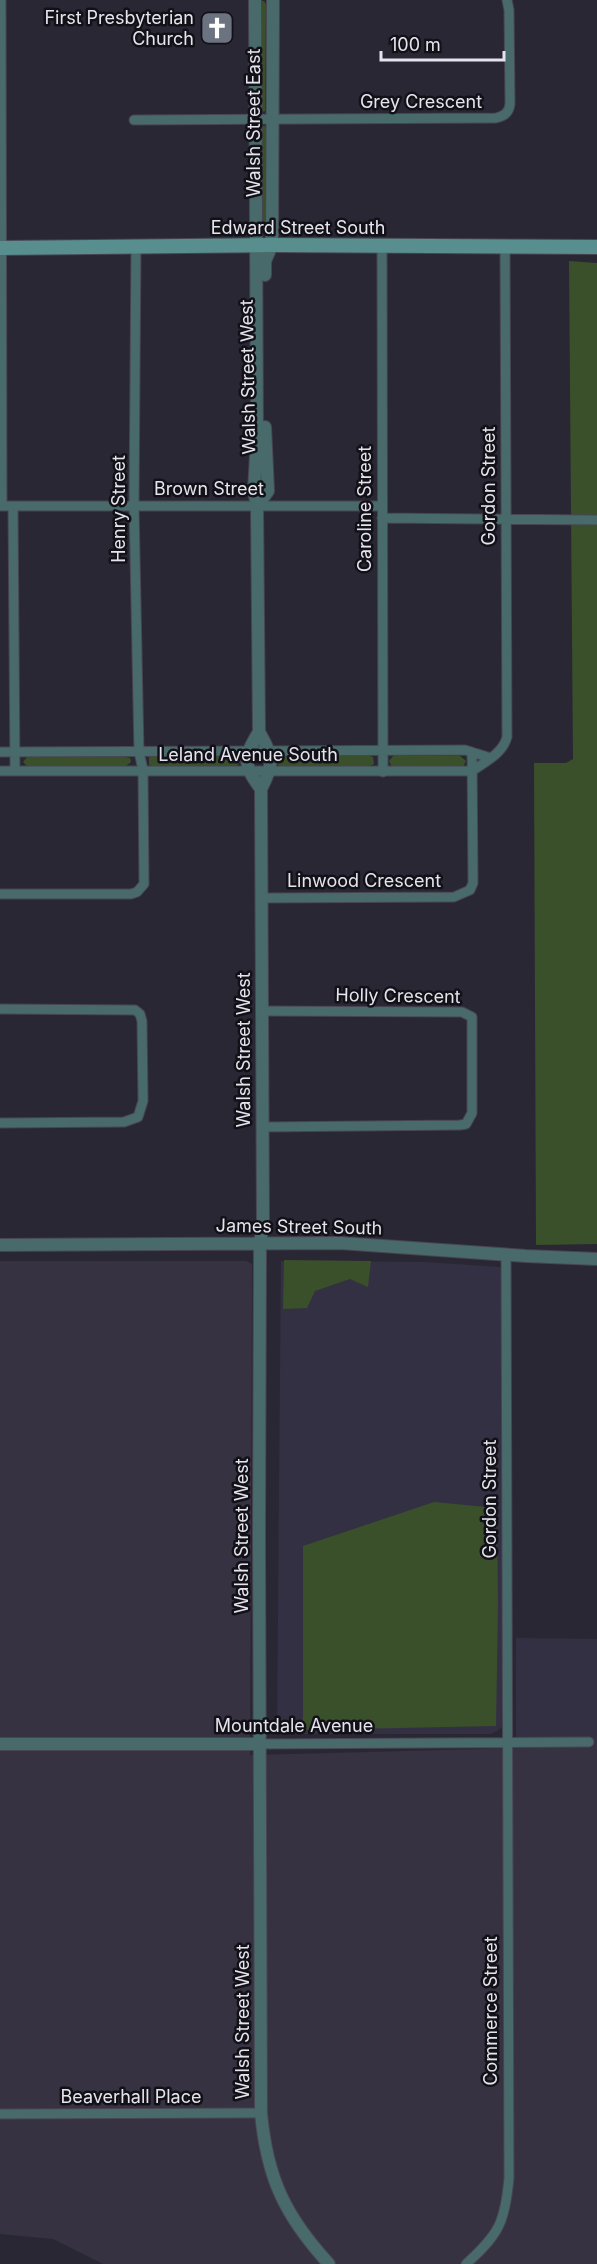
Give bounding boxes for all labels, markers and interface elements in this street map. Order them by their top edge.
place label: First Presbyterian Church [44,7,194,49]
church icon: First Presbyterian Church [199,10,235,46]
scale bar [381,24,504,62]
text: 100 m [390,34,441,55]
street label: Walsh Street East [243,49,264,197]
street label: Grey Crescent [360,91,482,112]
street label: Edward Street South [211,217,385,238]
street label: Walsh Street West [236,299,259,455]
street label: Gordon Street [478,426,499,546]
street label: Caroline Street [354,446,375,572]
street label: Henry Street [108,455,129,563]
street label: Brown Street [154,478,264,499]
street label: Leland Avenue South [158,744,338,765]
street label: Linwood Crescent [287,870,441,891]
street label: Walsh Street West [233,972,254,1128]
street label: Holly Crescent [335,984,461,1007]
street label: James Street South [216,1215,382,1238]
street label: Gordon Street [479,1439,500,1559]
street label: Walsh Street West [231,1458,252,1614]
street label: Mountdale Avenue [215,1715,373,1736]
street label: Commerce Street [480,1936,501,2086]
street label: Walsh Street West [232,1944,253,2100]
street label: Beaverhall Place [61,2086,201,2107]

